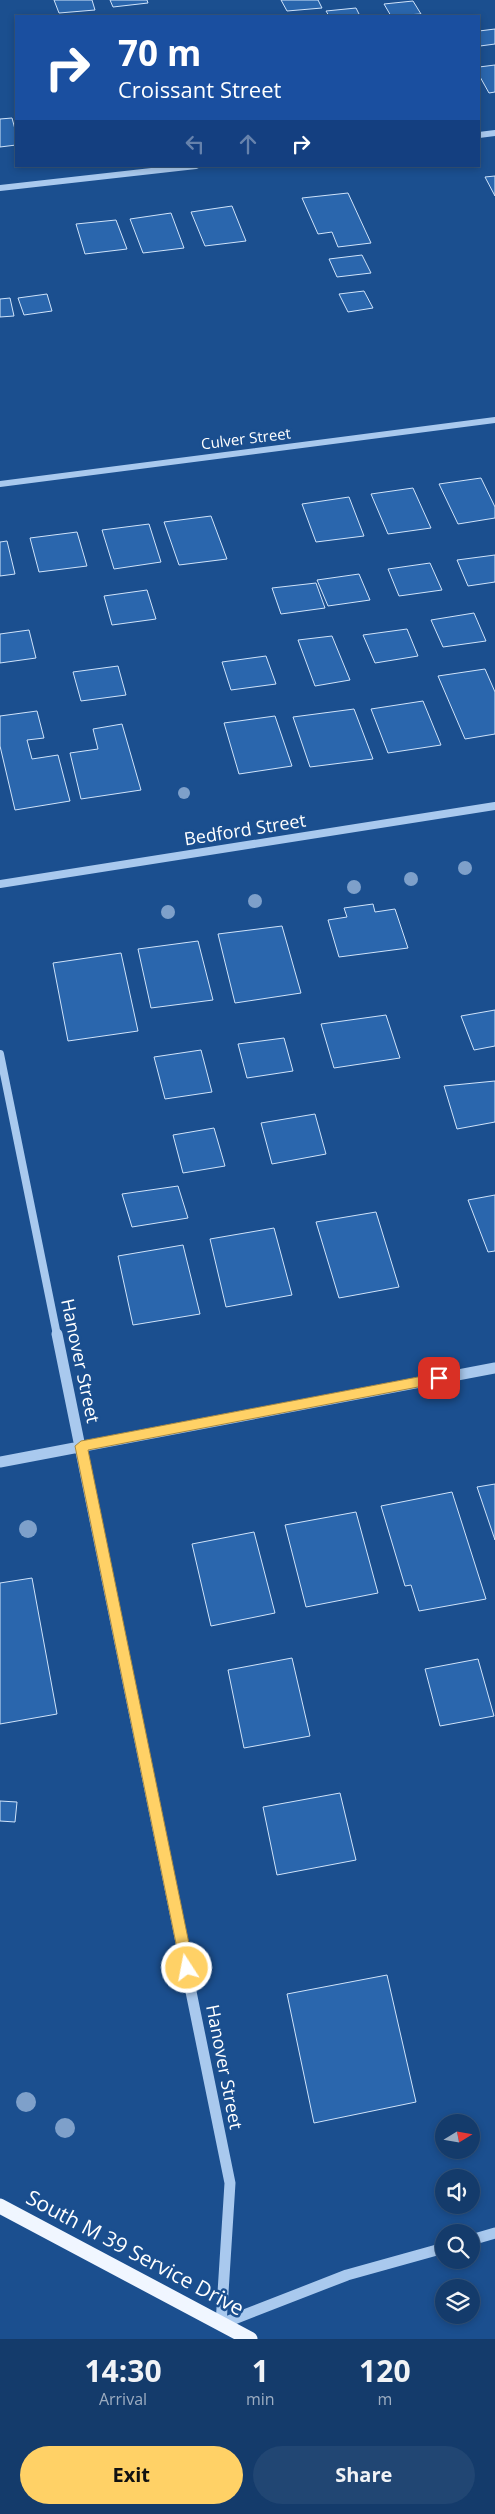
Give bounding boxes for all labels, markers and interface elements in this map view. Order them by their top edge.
text: 70 m [118,29,201,76]
icon: right [35,35,100,100]
text: Croissant Street [118,74,281,104]
icon: left [181,130,209,158]
icon: ahead [234,130,262,158]
icon: right [287,130,315,158]
street label: Culver Street [200,423,292,453]
street label: Bedford Street [182,808,307,850]
street label: Hanover Street [56,1296,106,1425]
pin [418,1357,460,1399]
icon: arrive [425,1364,453,1392]
position arrow [160,1941,212,1993]
street label: Hanover Street [201,2002,249,2131]
north arrow [435,2114,480,2159]
map controls [435,2114,480,2324]
button: sound [435,2169,480,2214]
street label: South M 39 Service Drive [22,2183,249,2322]
button: search [435,2224,480,2269]
button: layers [435,2279,480,2324]
text: 14:30 [84,2350,162,2391]
text: 1 [252,2350,269,2391]
text: 120 [359,2350,411,2391]
text: Arrival [99,2388,147,2410]
text: min [246,2388,275,2410]
text: m [377,2388,392,2410]
button: Exit [20,2446,243,2504]
button: Share [253,2446,475,2504]

